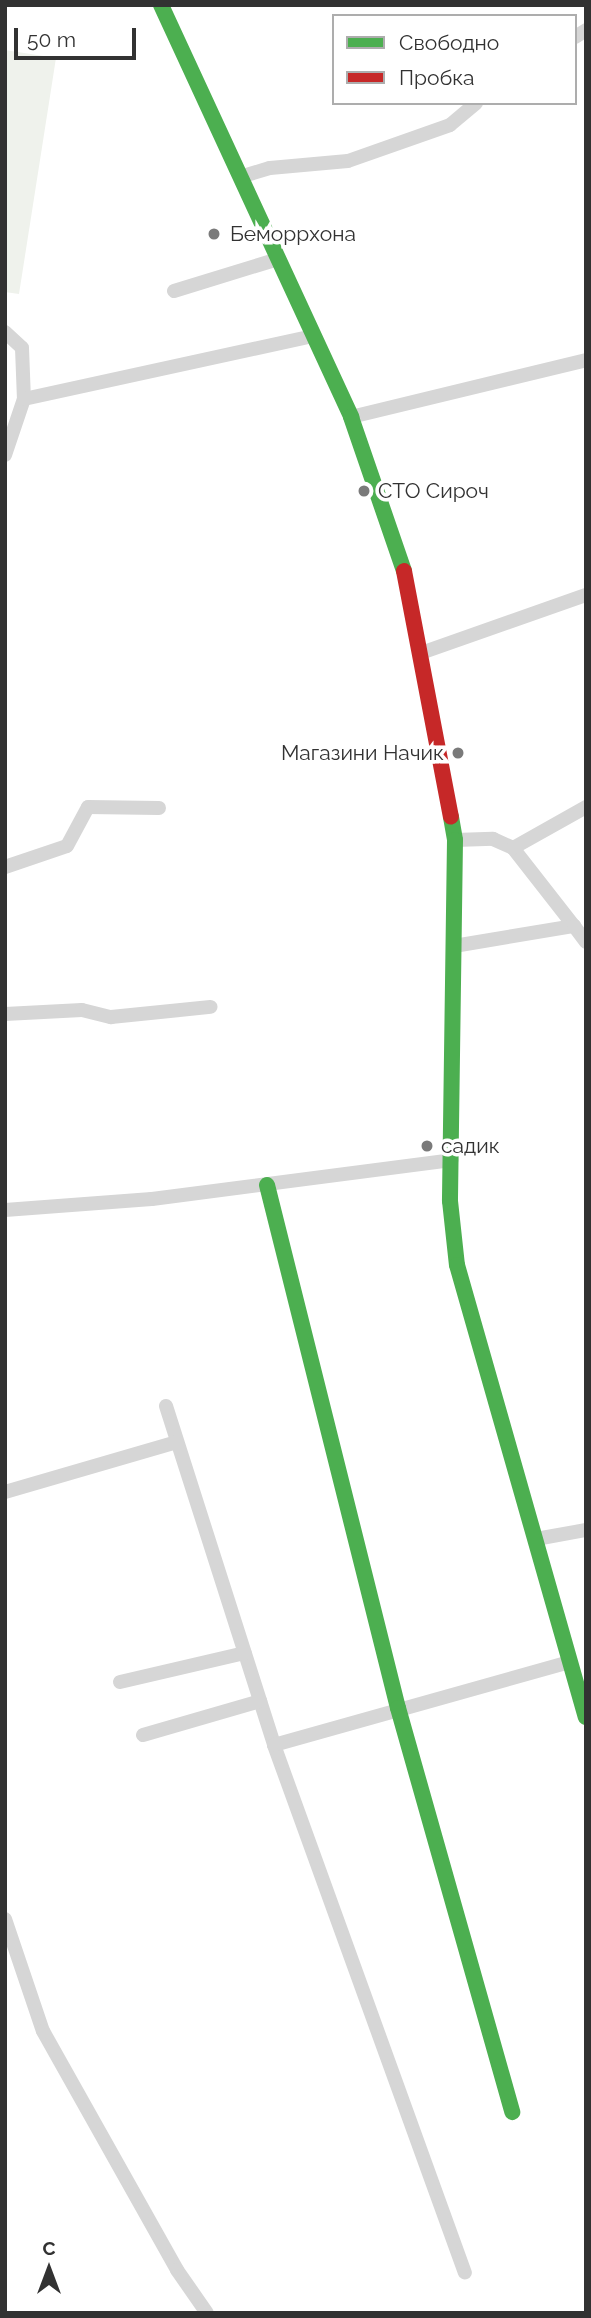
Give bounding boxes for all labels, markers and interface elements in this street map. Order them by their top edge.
scale bar [18,14,140,58]
legend [332,14,577,105]
text: 50 m [27,27,76,52]
text: Свободно [399,30,499,55]
text: Пробка [399,65,475,90]
place label: Беморрхона [230,221,356,247]
marker: Беморрхона [204,224,224,244]
place label: СТО Сироч [378,478,489,504]
marker: СТО Сироч [356,483,372,499]
place label: Магазини Начик [281,740,444,766]
marker: Магазини Начик [450,745,466,761]
place label: садик [441,1133,500,1159]
marker: садик [419,1138,435,1154]
north arrow [14,2234,84,2304]
text: С [42,2237,56,2259]

